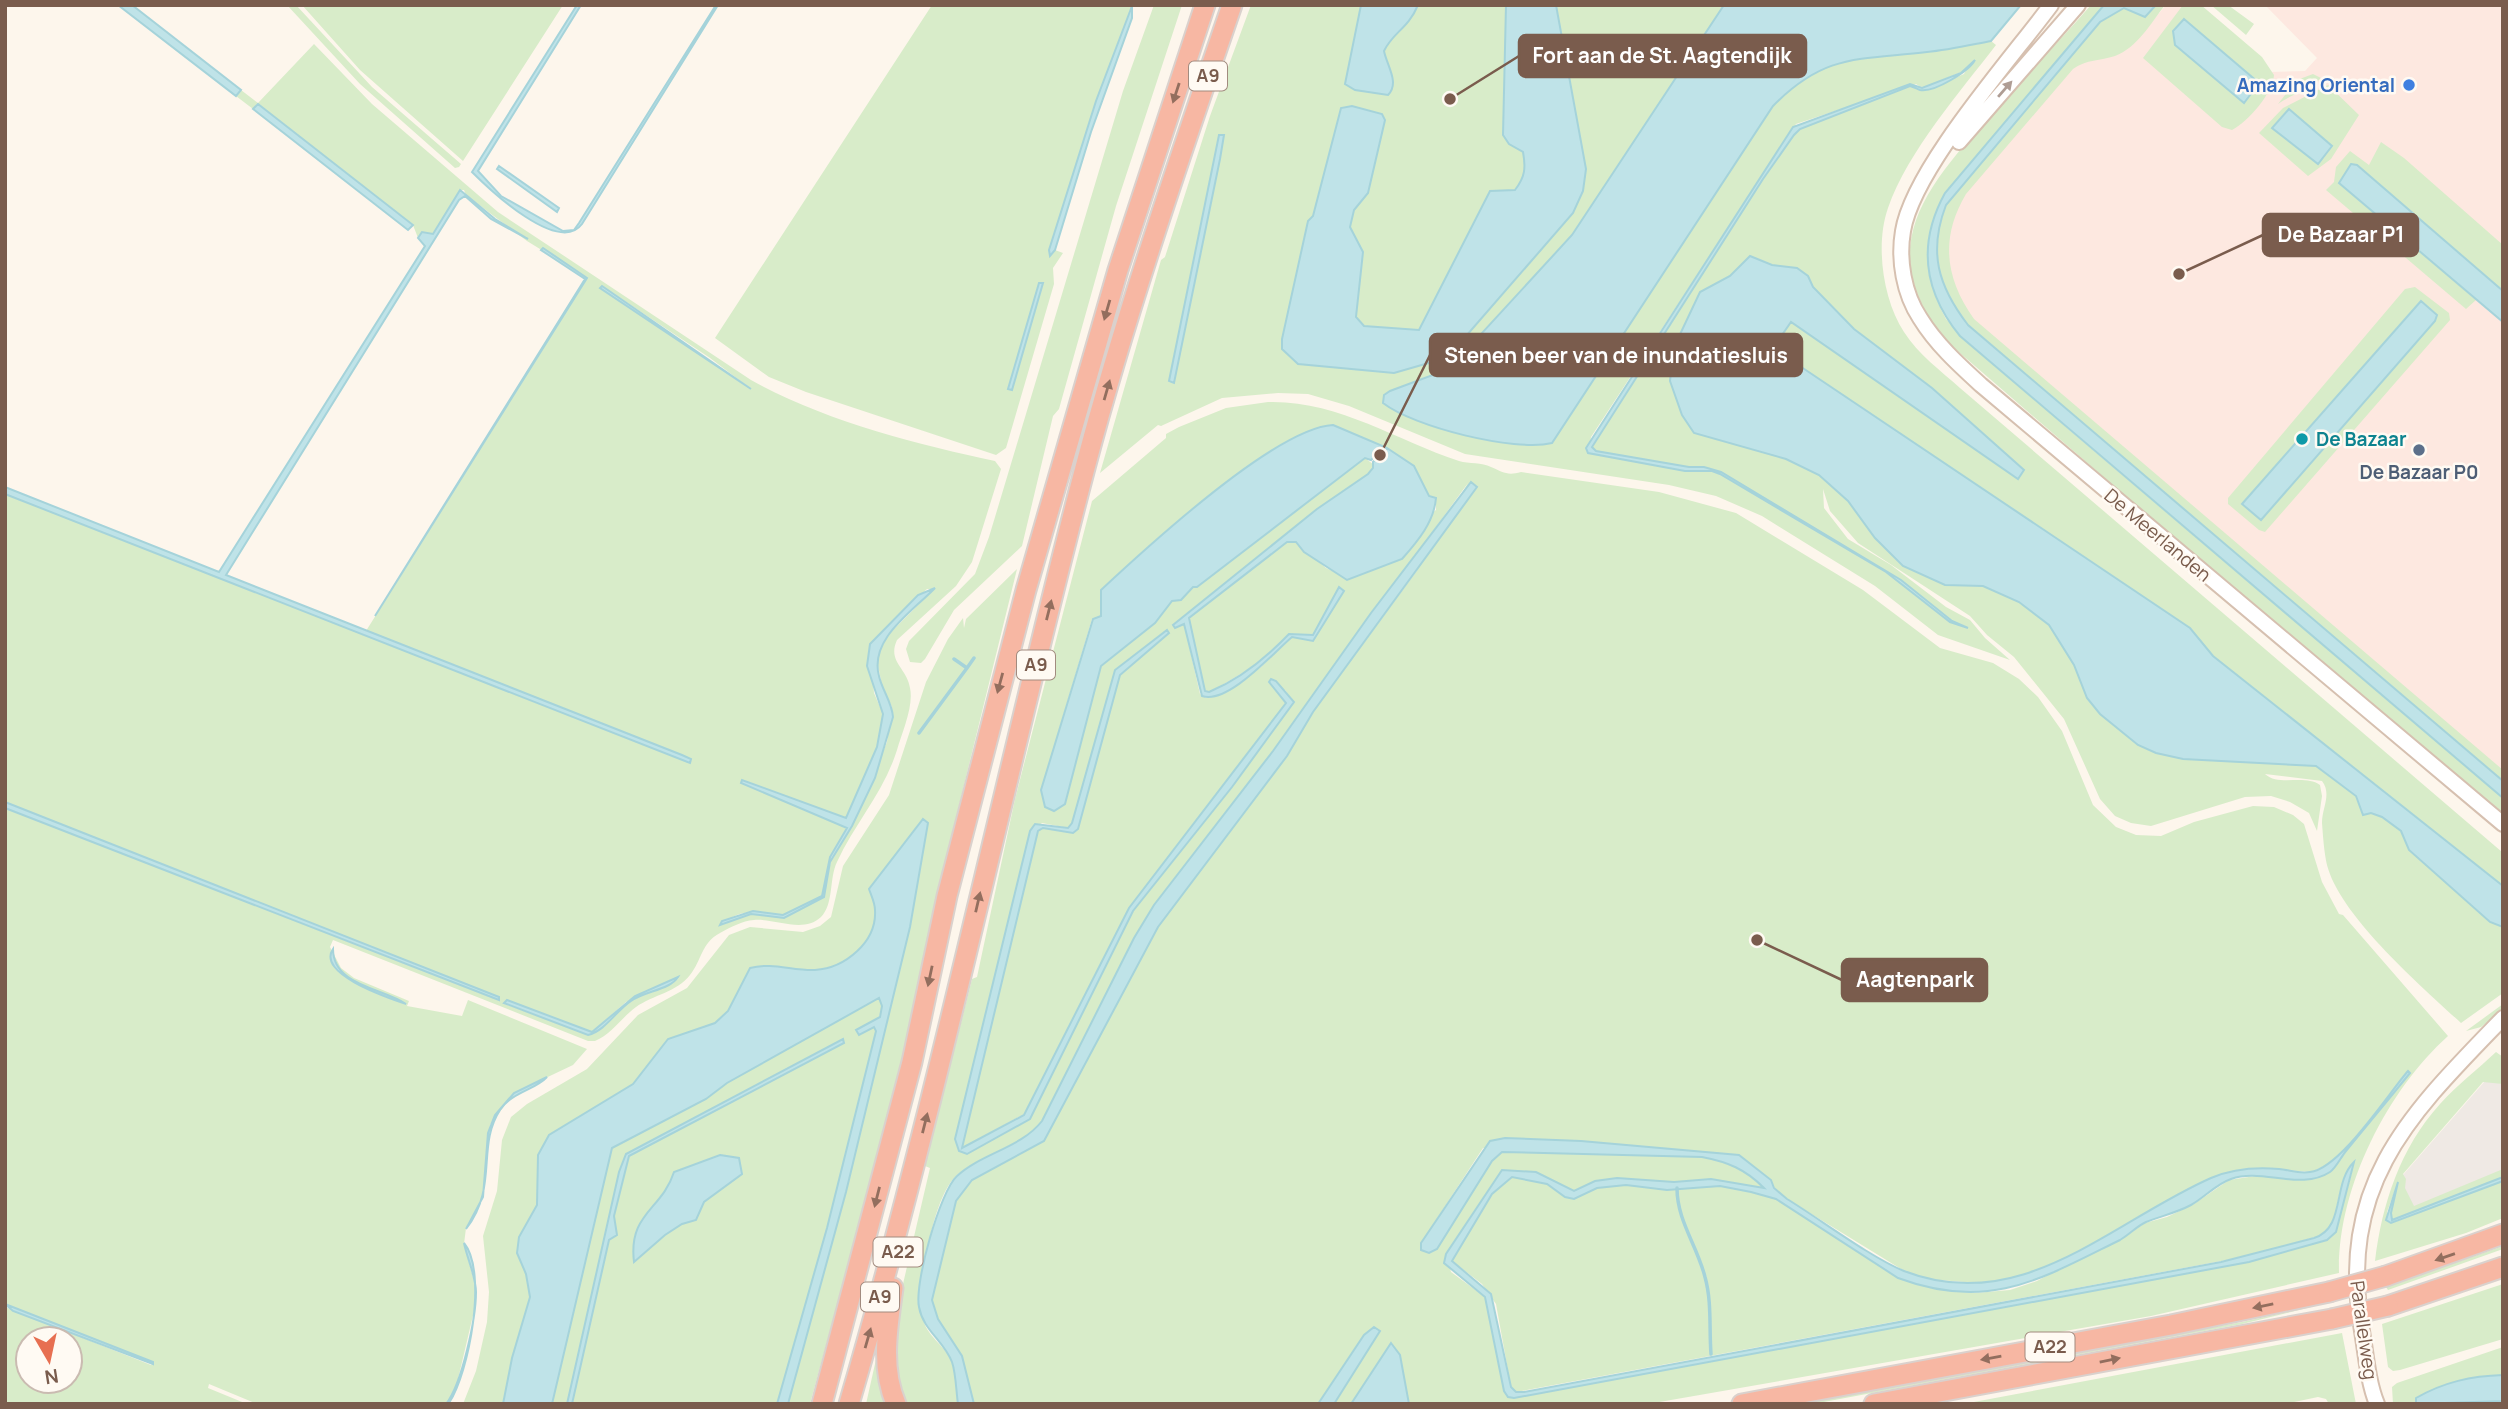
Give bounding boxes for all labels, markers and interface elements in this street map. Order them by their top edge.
callout: Fort aan de St. Aagtendijk [1519,35,1806,77]
text: Fort aan de St. Aagtendijk [1532,41,1792,69]
road number: A9 [1189,62,1227,90]
place label: Amazing Oriental [2237,72,2395,98]
marker: Amazing Oriental [2401,77,2417,93]
one-way arrow [1997,80,2013,98]
one-way arrow [1170,83,1181,104]
callout: De Bazaar P1 [2263,214,2418,256]
text: De Bazaar P1 [2278,220,2404,248]
one-way arrow [1101,300,1111,321]
callout: Stenen beer van de inundatiesluis [1430,334,1802,376]
text: Stenen beer van de inundatiesluis [1444,341,1788,369]
one-way arrow [1103,379,1113,400]
place label: De Bazaar [2316,426,2407,452]
marker: De Bazaar [2294,431,2310,447]
marker: De Bazaar P0 [2411,442,2427,458]
place label: De Bazaar P0 [2360,459,2478,485]
street label: De Meerlanden [2099,483,2217,587]
one-way arrow [1044,599,1055,621]
road number: A9 [1017,650,1055,680]
one-way arrow [995,673,1005,694]
one-way arrow [973,891,984,913]
callout: Aagtenpark [1842,959,1987,1001]
one-way arrow [925,965,936,987]
text: Aagtenpark [1856,965,1975,993]
one-way arrow [920,1112,931,1134]
one-way arrow [871,1186,882,1208]
road number: A22 [874,1238,922,1266]
one-way arrow [2434,1252,2455,1263]
street label: Parallelweg [2344,1279,2384,1381]
road number: A9 [861,1282,899,1312]
one-way arrow [2251,1301,2273,1312]
north arrow [14,1325,84,1395]
one-way arrow [864,1328,874,1349]
road number: A22 [2025,1332,2074,1362]
one-way arrow [1980,1352,2002,1363]
one-way arrow [2099,1354,2121,1365]
text: N [43,1363,60,1391]

